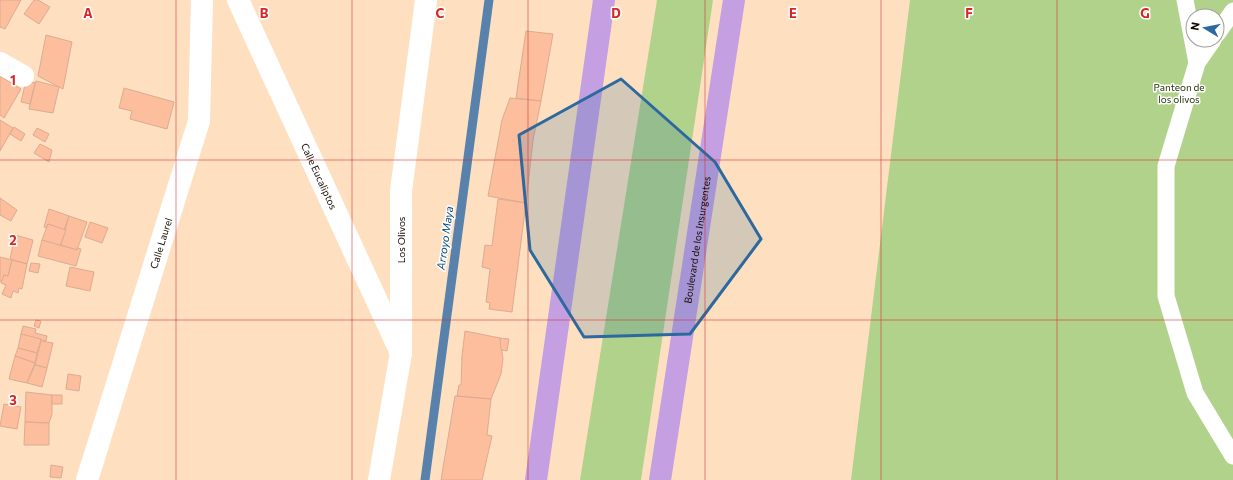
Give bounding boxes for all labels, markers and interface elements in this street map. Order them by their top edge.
text: A [83,5,93,21]
text: B [260,5,269,21]
text: C [436,5,445,21]
text: D [611,5,621,21]
text: E [789,5,797,21]
text: F [965,5,973,21]
text: G [1140,5,1150,21]
north arrow [1185,8,1225,48]
text: N [1188,21,1202,31]
text: 1 [10,72,16,88]
park label: Panteon de los olivos [1153,81,1205,105]
street label: Calle Eucaliptos [299,141,340,212]
street label: Boulevard de los Insurgentes [681,175,713,304]
water label: Arroyo Maya [433,205,455,271]
street label: Calle Laurel [147,216,174,270]
street label: Los Olivos [395,216,407,263]
text: 2 [9,232,17,248]
text: 3 [9,392,17,408]

